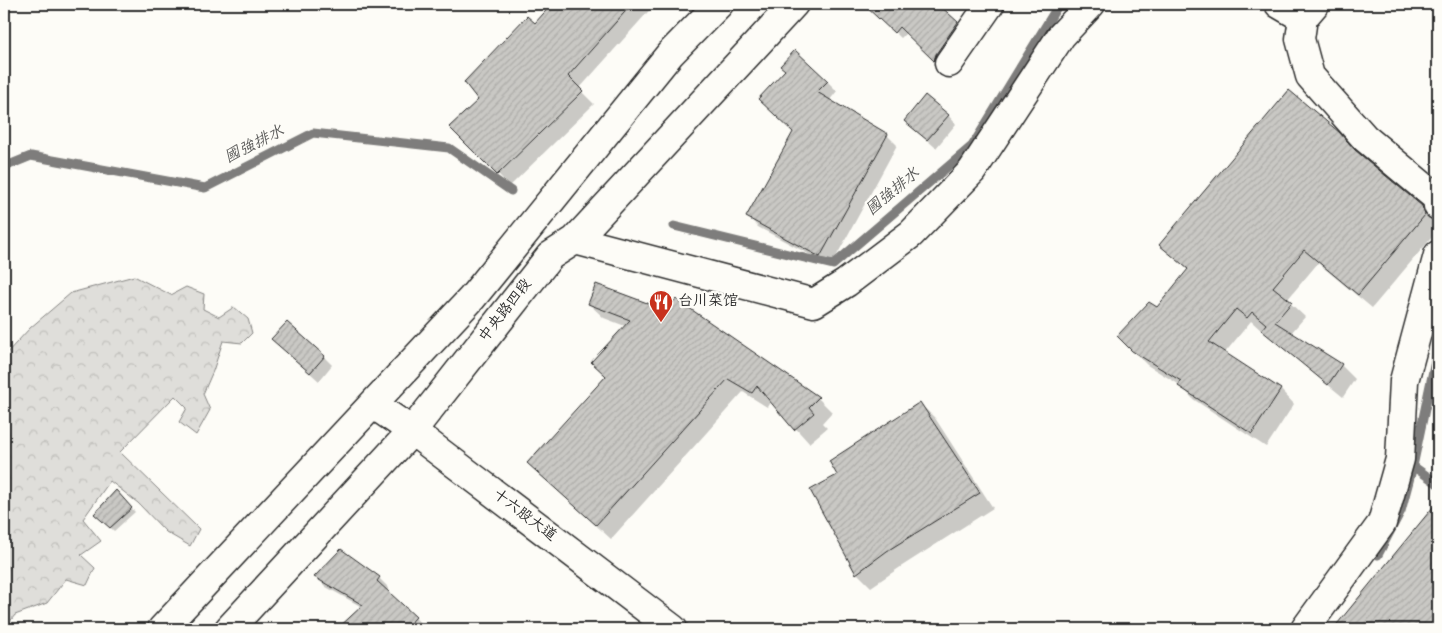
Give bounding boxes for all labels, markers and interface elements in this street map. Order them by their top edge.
water label: 國強排水 [222,122,289,169]
water label: 國強排水 [863,164,925,221]
street label: 中央路四段 [476,276,536,346]
restaurant icon: 台川菜馆 [648,289,674,323]
place label: 台川菜馆 [678,292,738,311]
street label: 十六股大道 [489,486,559,546]

